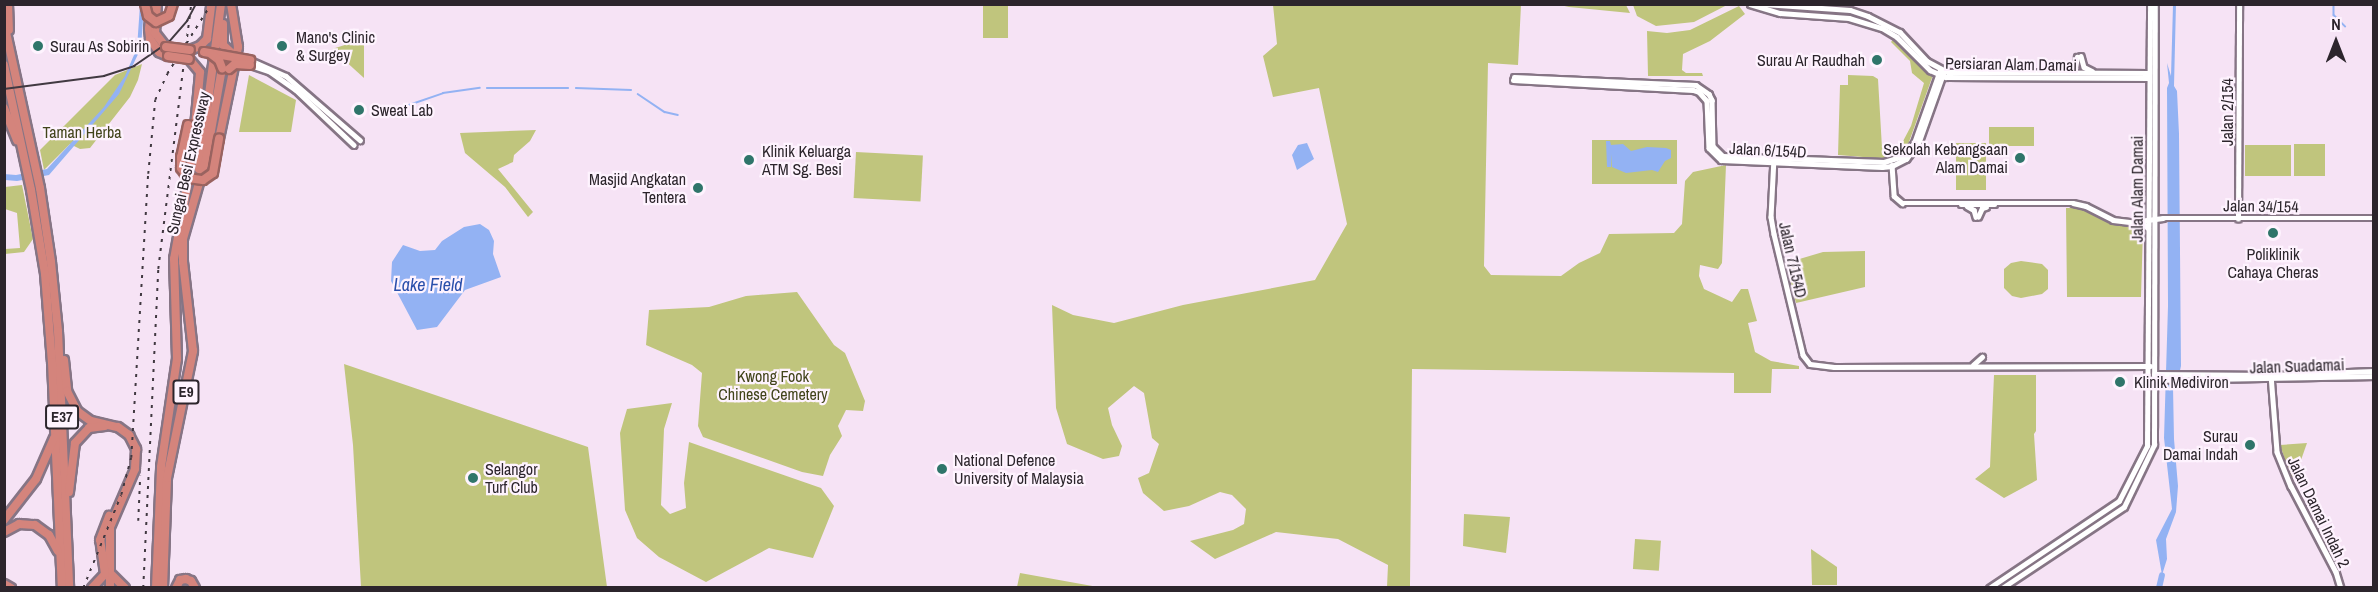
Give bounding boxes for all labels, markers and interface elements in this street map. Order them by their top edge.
north arrow [2306,12,2366,72]
text: N [2331,13,2341,35]
place label: Mano's Clinic & Surgey [296,27,375,65]
place label: Surau As Sobirin [50,36,150,56]
marker: Mano's Clinic & Surgey [273,37,291,55]
marker: Surau As Sobirin [31,39,45,53]
place label: Surau Ar Raudhah [1756,50,1865,70]
marker: Surau Ar Raudhah [1870,53,1884,67]
street label: Persiaran Alam Damai [1944,53,2078,75]
street label: Jalan 2/154 [2217,78,2237,146]
street label: Sungai Besi Expressway [162,90,214,236]
place label: Sweat Lab [371,100,433,120]
marker: Sweat Lab [352,103,366,117]
park label: Taman Herba [42,122,122,142]
street label: Jalan Alam Damai [2127,135,2147,243]
street label: Jalan 6/154D [1729,138,1807,162]
place label: Sekolah Kebangsaan Alam Damai [1883,139,2008,177]
place label: Klinik Keluarga ATM Sg. Besi [762,141,851,179]
marker: Klinik Keluarga ATM Sg. Besi [740,151,758,169]
marker: Sekolah Kebangsaan Alam Damai [2013,151,2027,165]
place label: Masjid Angkatan Tentera [588,169,686,207]
marker: Masjid Angkatan Tentera [691,181,705,195]
street label: Jalan 34/154 [2223,196,2299,216]
street label: Jalan 7/154D [1775,220,1811,300]
marker: Poliklinik Cahaya Cheras [2264,224,2282,242]
place label: Poliklinik Cahaya Cheras [2227,244,2319,282]
water label: Lake Field [394,274,462,296]
street label: Jalan Suadamai [2249,355,2345,377]
park label: Kwong Fook Chinese Cemetery [718,366,828,404]
place label: Klinik Mediviron [2134,372,2229,392]
marker: Klinik Mediviron [2111,373,2129,391]
road number: E9 [171,380,201,404]
road number: E37 [44,405,80,429]
place label: Surau Damai Indah [2163,426,2238,464]
marker: Surau Damai Indah [2243,438,2257,452]
place label: National Defence University of Malaysia [954,450,1084,488]
street label: Jalan Damai Indah 2 [2284,453,2354,571]
place label: Selangor Turf Club [485,459,538,497]
marker: National Defence University of Malaysia [935,462,949,476]
marker: Selangor Turf Club [466,471,480,485]

